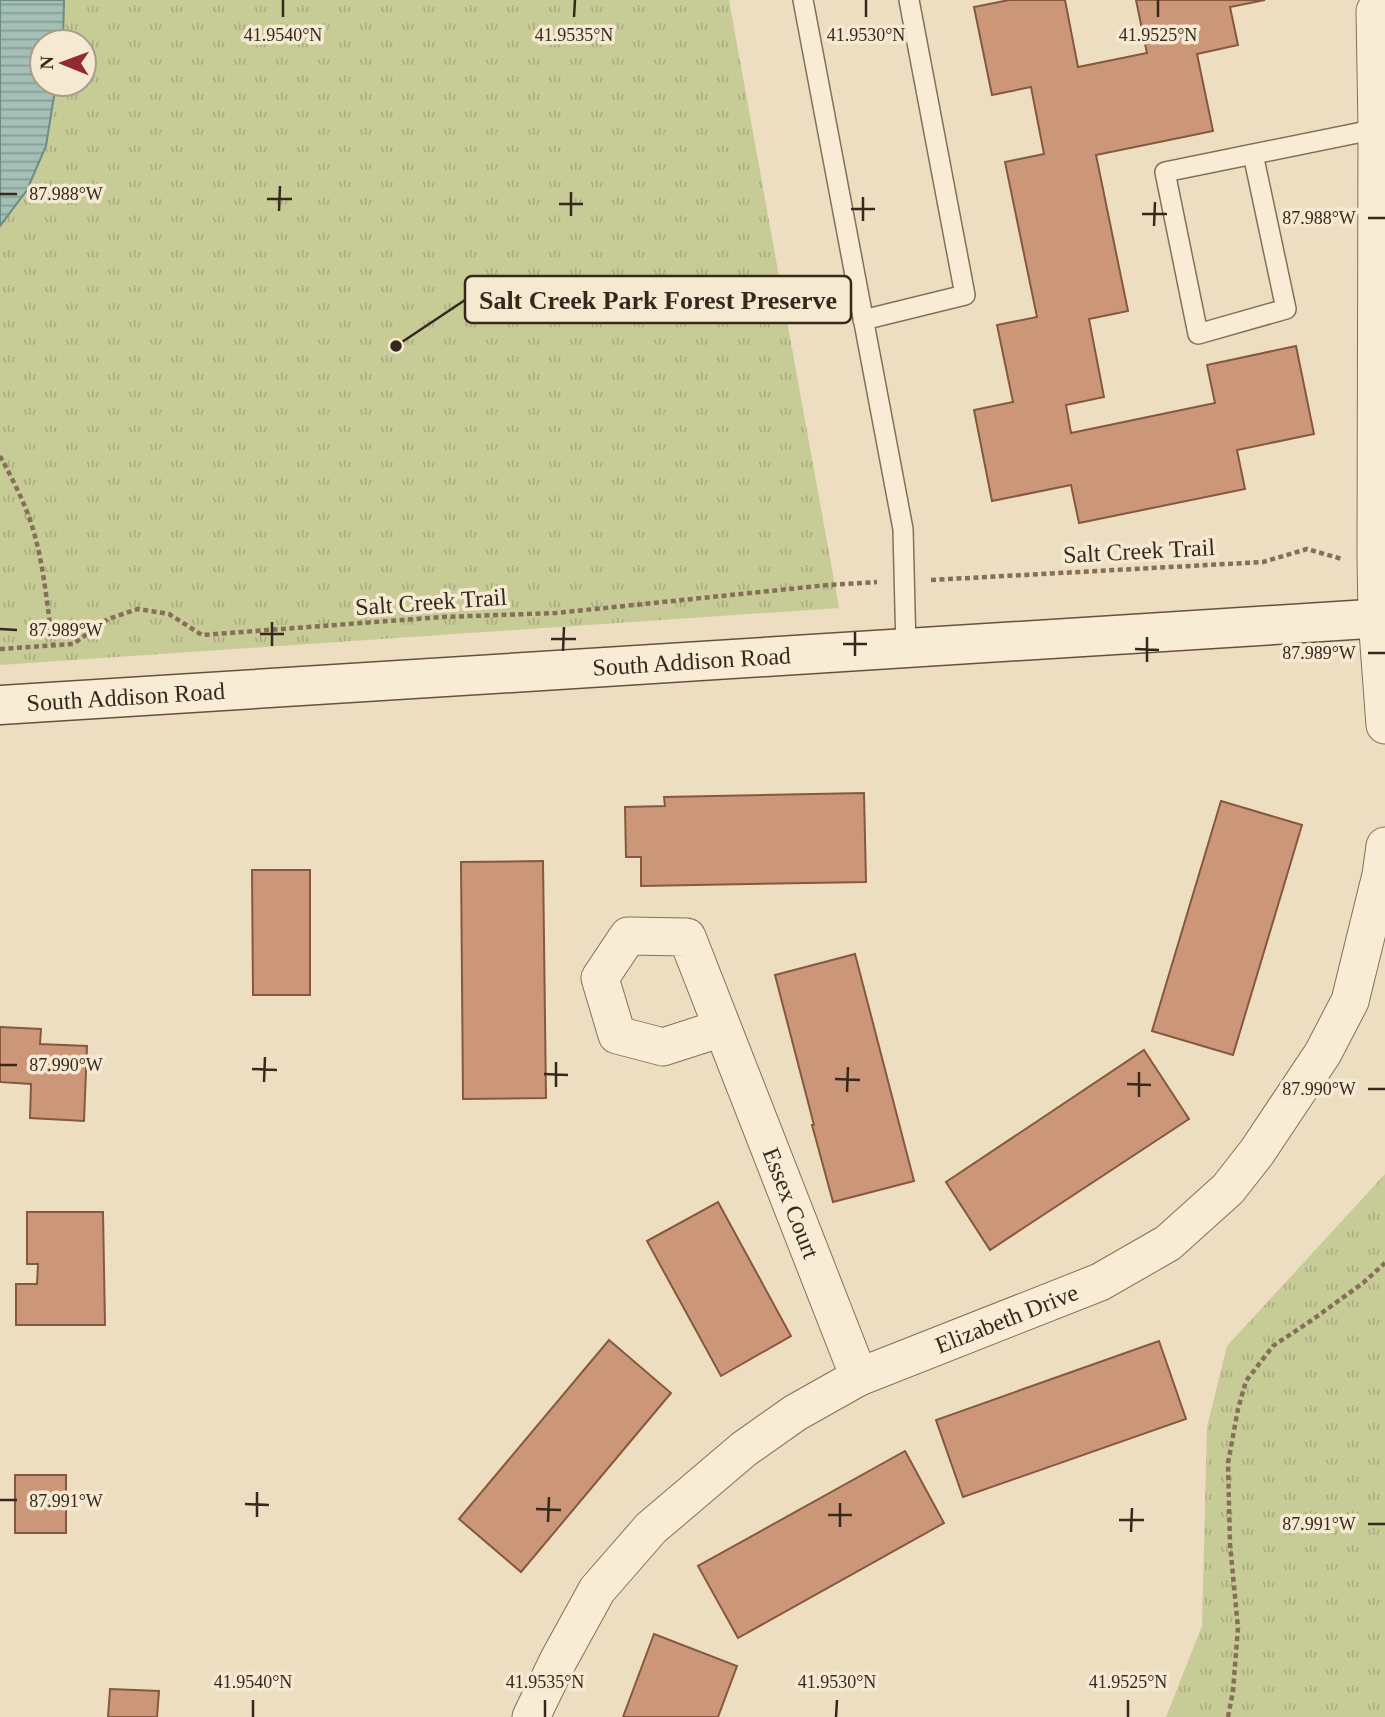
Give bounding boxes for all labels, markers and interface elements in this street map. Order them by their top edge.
text: 41.9540°N [244,25,322,45]
text: 41.9535°N [535,25,613,45]
text: 41.9530°N [827,25,905,45]
text: 41.9525°N [1119,25,1197,45]
north arrow [28,28,98,98]
text: N [36,55,57,70]
text: 87.988°W [29,184,103,204]
text: 87.988°W [1282,208,1356,228]
callout: Salt Creek Park Forest Preserve [465,276,851,323]
text: Salt Creek Park Forest Preserve [479,286,837,315]
street label: Salt Creek Trail [1062,534,1216,568]
street label: Salt Creek Trail [354,584,508,620]
text: 87.989°W [29,620,103,640]
street label: South Addison Road [592,642,792,681]
text: 87.989°W [1282,643,1356,663]
street label: South Addison Road [26,678,226,716]
text: 87.990°W [29,1055,103,1075]
text: 87.990°W [1282,1079,1356,1099]
street label: Essex Court [758,1144,824,1262]
street label: Elizabeth Drive [932,1279,1082,1359]
text: 87.991°W [29,1491,103,1511]
text: 87.991°W [1282,1514,1356,1534]
text: 41.9540°N [214,1672,292,1692]
text: 41.9535°N [506,1672,584,1692]
text: 41.9530°N [798,1672,876,1692]
text: 41.9525°N [1089,1672,1167,1692]

